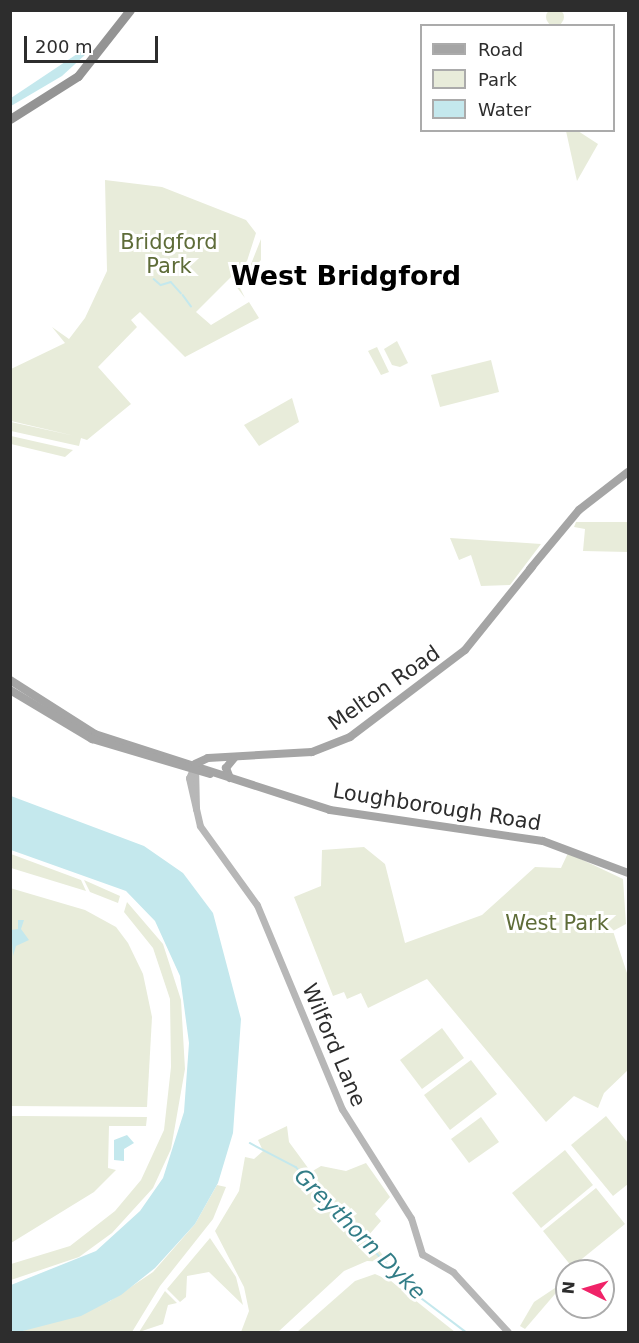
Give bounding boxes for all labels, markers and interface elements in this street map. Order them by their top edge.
scale bar [27,24,160,62]
legend [420,24,615,132]
text: 200 m [35,36,93,57]
text: Road [478,39,523,60]
text: Park [478,69,517,90]
text: Water [478,99,531,120]
park label: Bridgford Park [120,229,218,279]
district label: West Bridgford [231,260,461,292]
street label: Melton Road [323,640,445,736]
street label: Loughborough Road [331,778,543,836]
park label: West Park [505,910,609,936]
street label: Wilford Lane [297,980,371,1110]
water label: Greythorn Dyke [289,1163,431,1305]
north arrow [555,1259,615,1319]
text: N [559,1280,579,1295]

